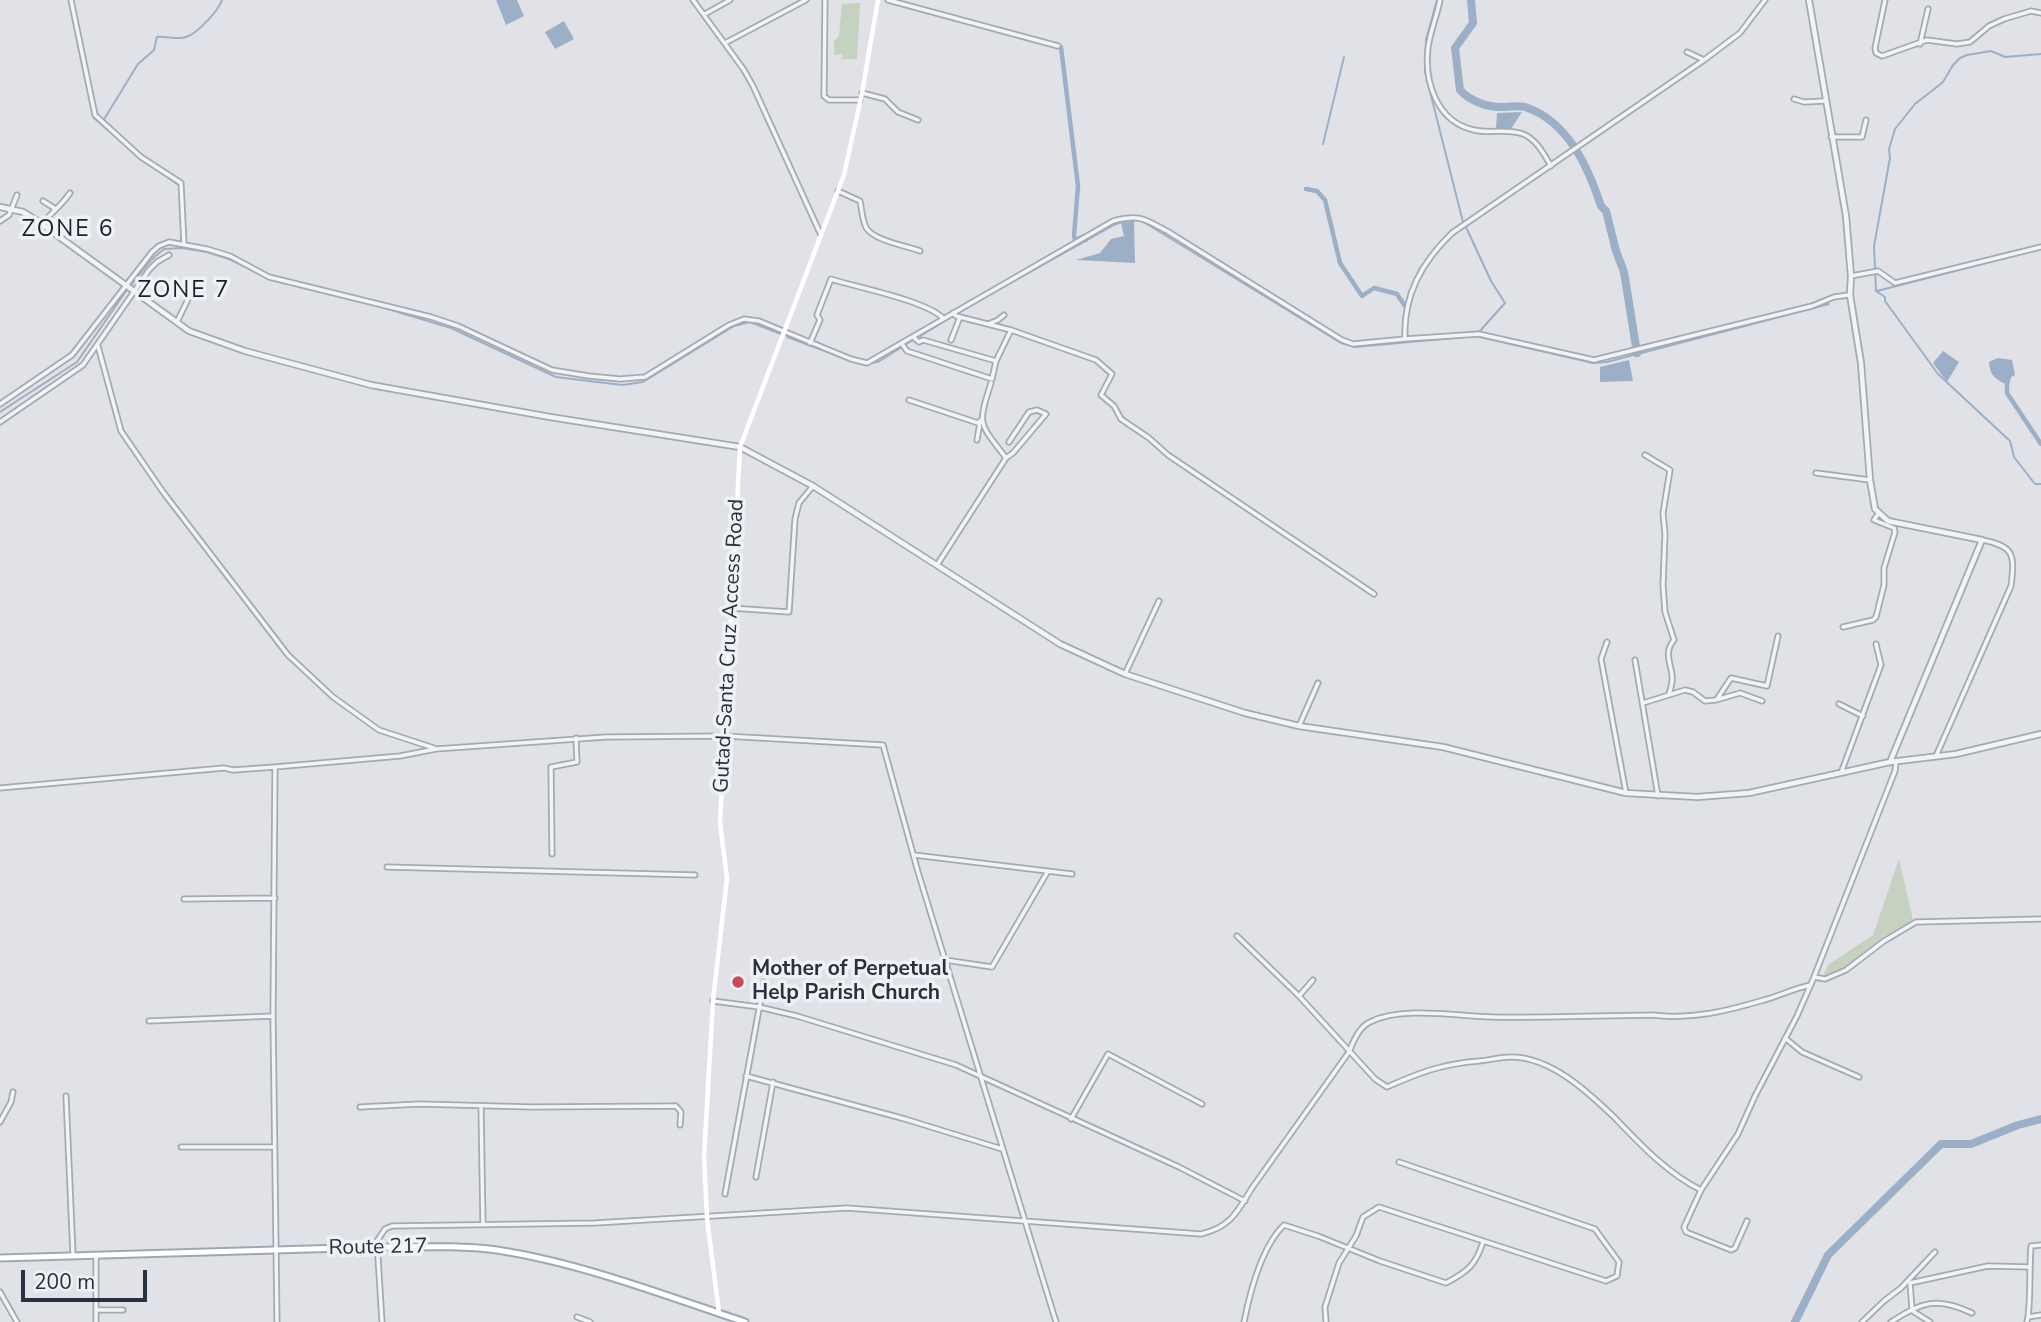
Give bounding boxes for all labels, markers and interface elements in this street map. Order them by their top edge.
district label: ZONE 6 [22,216,114,244]
district label: ZONE 7 [138,277,230,305]
street label: Gutad-Santa Cruz Access Road [710,498,750,794]
place label: Mother of Perpetual Help Parish Church [752,957,948,1007]
marker: Mother of Perpetual Help Parish Church [730,974,746,990]
street label: Route 217 [328,1235,428,1261]
scale bar [24,1256,150,1300]
text: 200 m [34,1268,95,1296]

